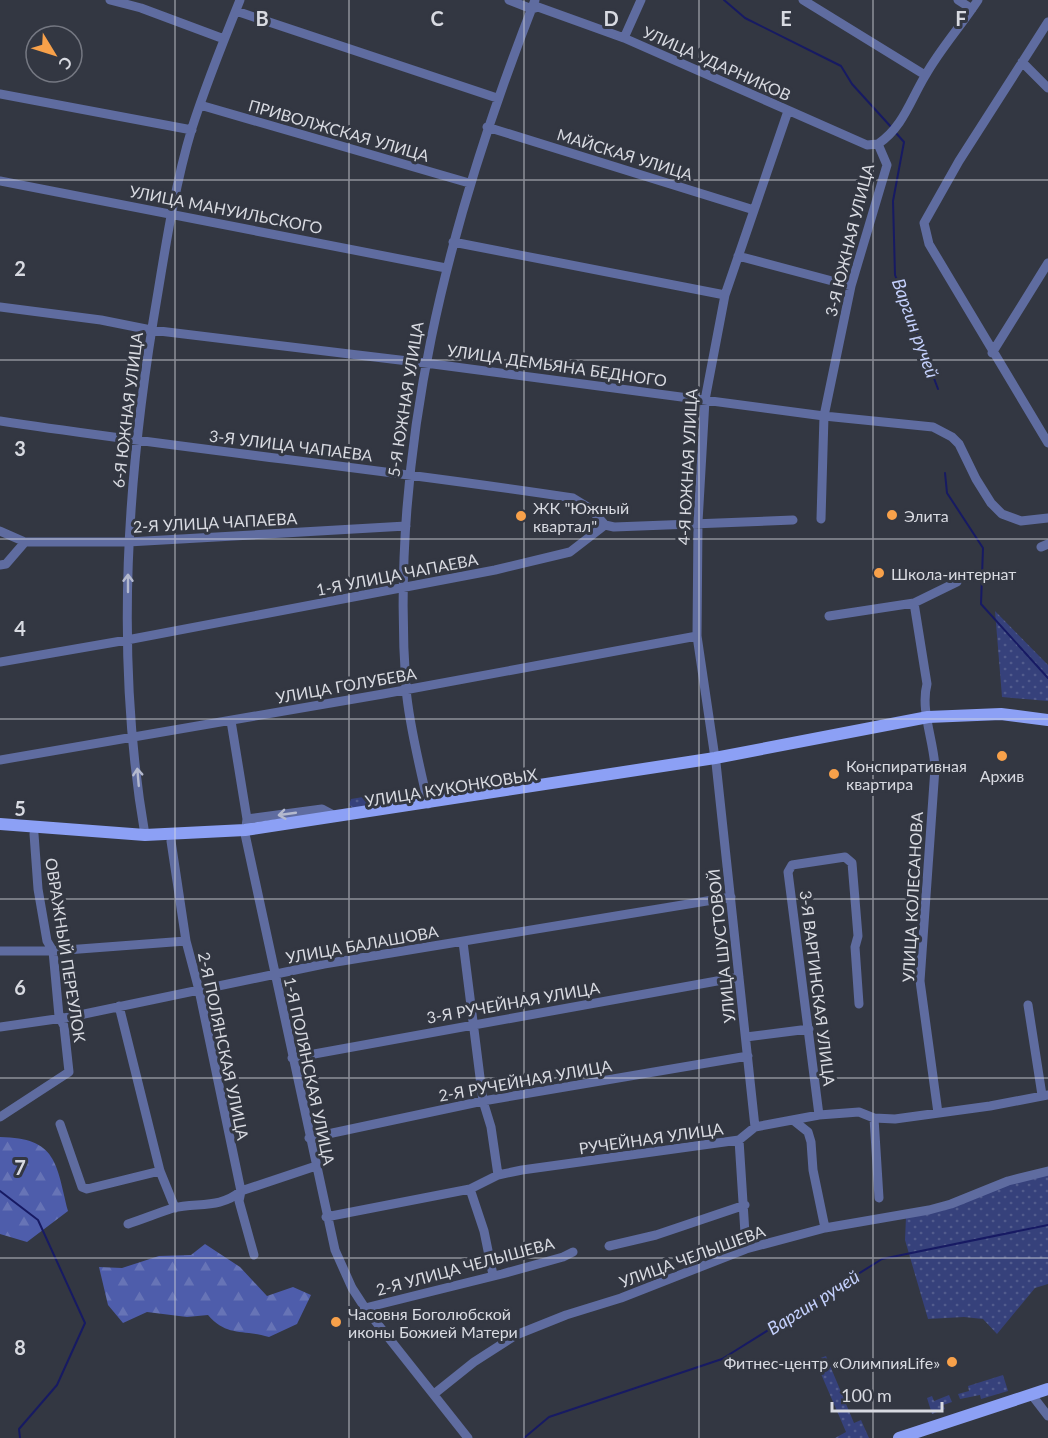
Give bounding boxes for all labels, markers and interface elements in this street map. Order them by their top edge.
text: B [255,6,269,30]
text: C [430,6,444,30]
text: D [603,6,619,30]
text: E [780,6,792,30]
text: F [955,6,967,30]
street label: УЛИЦА УДАРНИКОВ [640,22,794,104]
north arrow [24,24,84,84]
text: С [55,54,77,74]
street label: ПРИВОЛЖСКАЯ УЛИЦА [246,95,432,165]
street label: МАЙСКАЯ УЛИЦА [555,124,695,184]
street label: 3-Я ЮЖНАЯ УЛИЦА [821,161,877,318]
street label: УЛИЦА МАНУИЛЬСКОГО [128,181,324,237]
text: 2 [14,256,26,280]
water label: Варгин ручей [888,275,944,381]
street label: 5-Я ЮЖНАЯ УЛИЦА [383,320,427,478]
street label: 6-Я ЮЖНАЯ УЛИЦА [108,331,146,489]
street label: УЛИЦА ДЕМЬЯНА БЕДНОГО [446,340,668,390]
street label: 4-Я ЮЖНАЯ УЛИЦА [673,388,701,546]
street label: 3-Я УЛИЦА ЧАПАЕВА [208,426,374,464]
text: 3 [14,436,26,460]
place label: ЖК "Южный квартал" [533,498,629,535]
place label: Элита [904,506,949,525]
street label: 2-Я УЛИЦА ЧАПАЕВА [132,508,298,536]
marker: Элита [885,508,899,522]
marker: ЖК "Южный квартал" [514,509,528,523]
street label: 1-Я УЛИЦА ЧАПАЕВА [314,549,480,599]
place label: Школа-интернат [891,564,1016,583]
marker: Школа-интернат [872,566,886,580]
one-way arrow [122,573,134,593]
text: 4 [14,616,26,640]
street label: УЛИЦА ГОЛУБЕВА [274,663,418,707]
marker: Архив [995,749,1009,763]
place label: Конспиративная квартира [846,756,967,793]
street label: УЛИЦА КУКОНКОВЫХ [363,764,539,810]
place label: Архив [980,766,1024,785]
marker: Конспиративная квартира [827,767,841,781]
one-way arrow [132,768,143,788]
text: 5 [14,796,26,820]
one-way arrow [278,808,298,819]
street label: УЛИЦА КОЛЕСАНОВА [898,811,926,983]
street label: ОВРАЖНЫЙ ПЕРЕУЛОК [42,856,90,1044]
street label: УЛИЦА ШУСТОВОЙ [703,868,739,1024]
street label: 3-Я ВАРГИНСКАЯ УЛИЦА [797,889,839,1087]
street label: УЛИЦА БАЛАШОВА [284,921,440,967]
street label: 2-Я ПОЛЯНСКАЯ УЛИЦА [195,950,253,1142]
text: 6 [14,975,26,999]
street label: 1-Я ПОЛЯНСКАЯ УЛИЦА [281,975,339,1167]
street label: 3-Я РУЧЕЙНАЯ УЛИЦА [425,977,601,1027]
street label: 2-Я РУЧЕЙНАЯ УЛИЦА [437,1055,613,1105]
street label: РУЧЕЙНАЯ УЛИЦА [578,1118,725,1158]
text: 7 [14,1155,26,1179]
street label: УЛИЦА ЧЕЛЫШЕВА [617,1221,768,1291]
street label: 2-Я УЛИЦА ЧЕЛЫШЕВА [374,1233,556,1299]
water label: Варгин ручей [763,1265,863,1339]
place label: Часовня Боголюбской иконы Божией Матери [348,1304,518,1341]
marker: Часовня Боголюбской иконы Божией Матери [329,1315,343,1329]
text: 8 [14,1335,26,1359]
place label: Фитнес-центр «ОлимпияLife» [724,1353,940,1372]
marker: Фитнес-центр «ОлимпияLife» [945,1355,959,1369]
scale bar [832,1375,942,1413]
text: 100 m [841,1384,892,1406]

